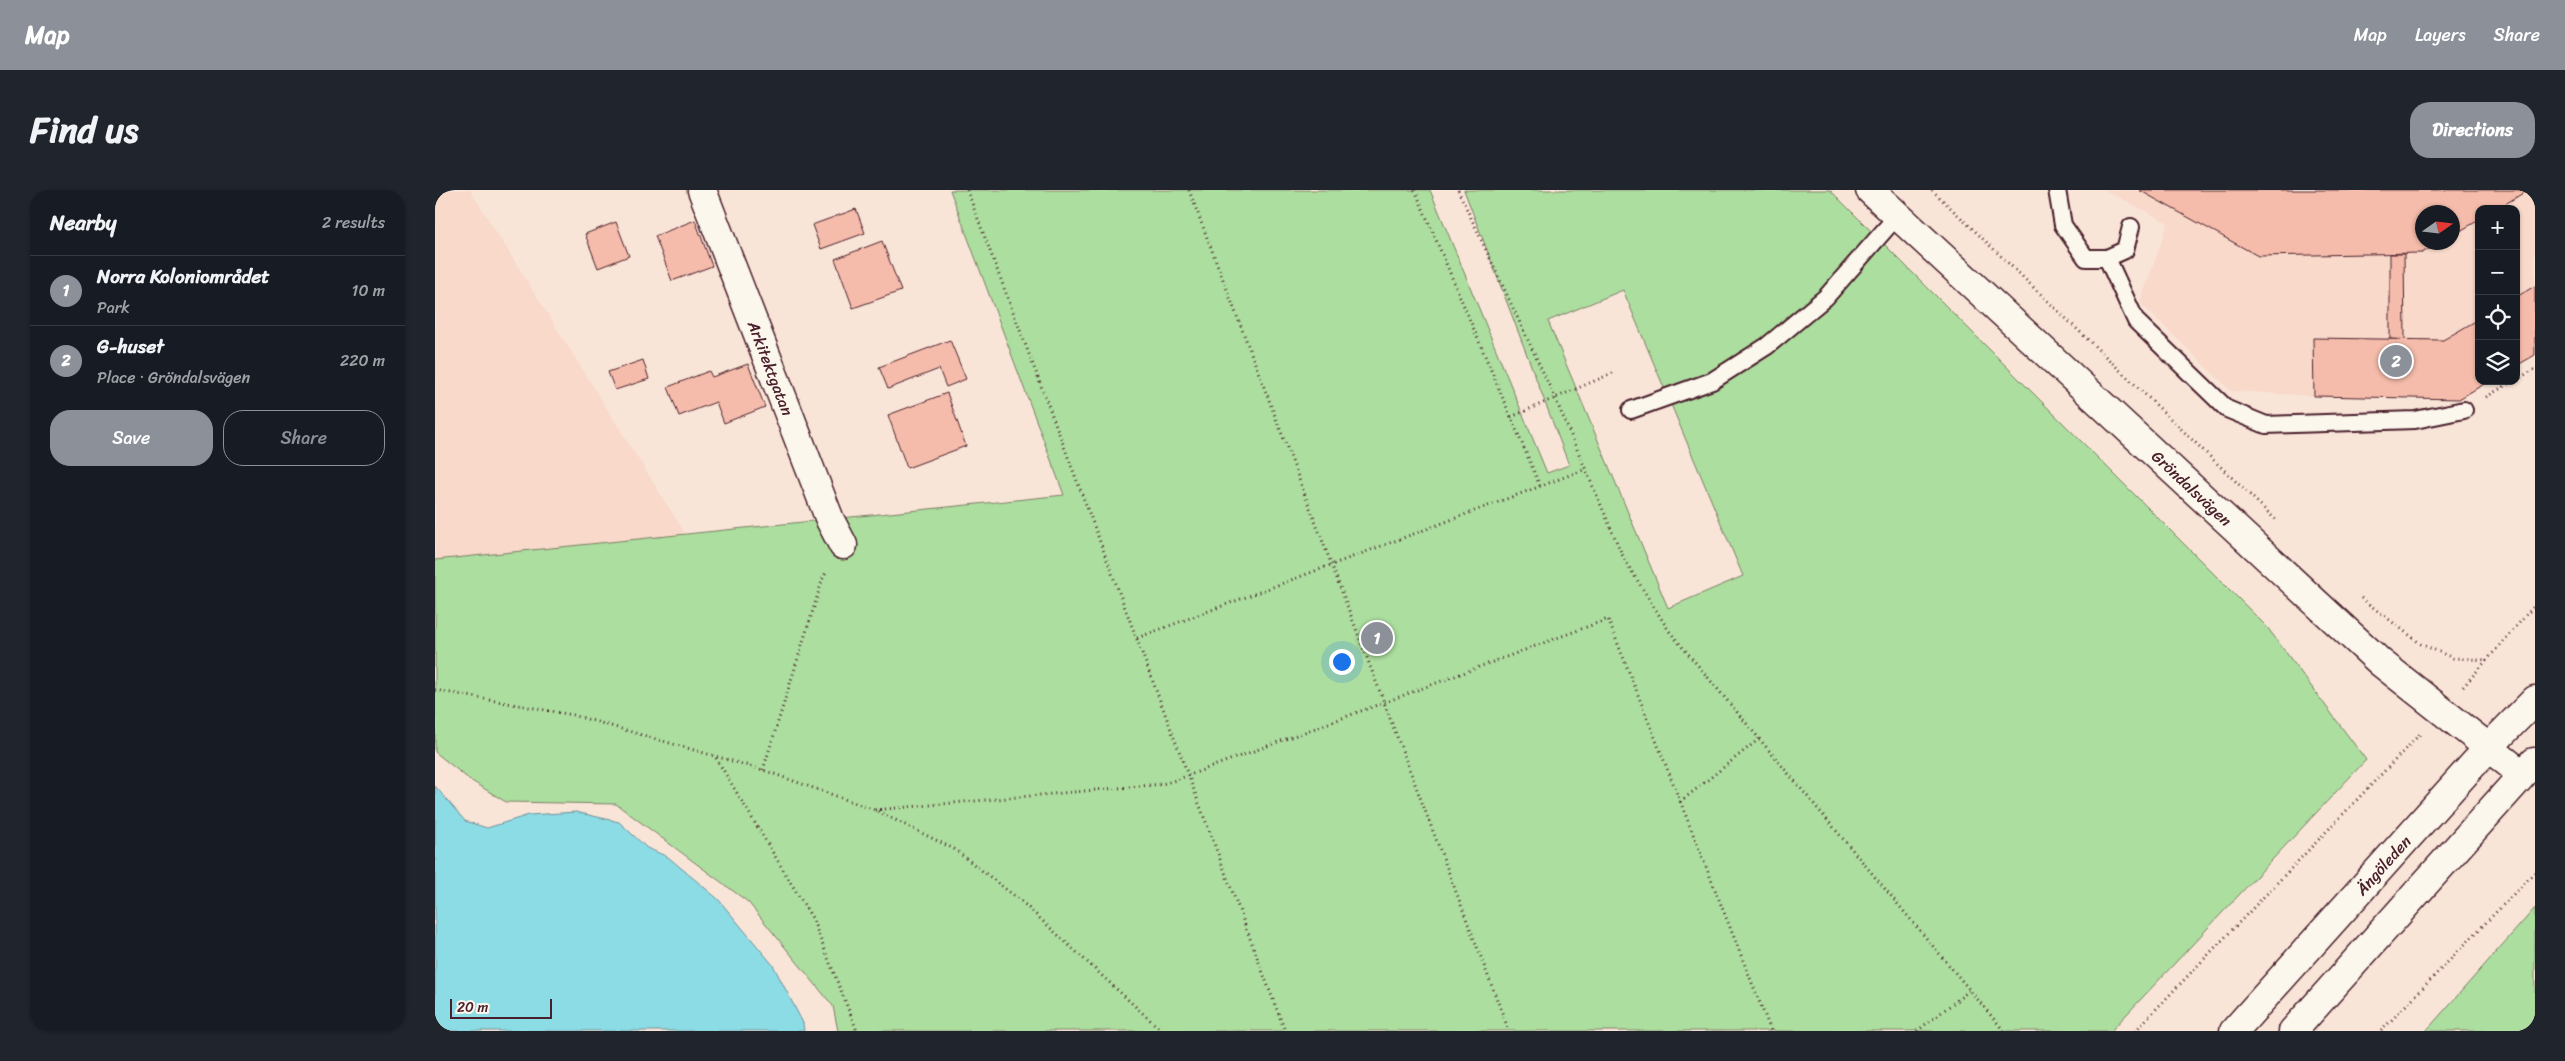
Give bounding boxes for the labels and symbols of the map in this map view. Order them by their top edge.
north arrow [2415,205,2460,250]
street label: Arkitektgatan [739,315,802,420]
pin: 2 [2380,342,2412,380]
street label: Gröndalsvägen [2144,443,2239,534]
pin: 1 [1361,619,1393,657]
your location [1329,649,1355,675]
street label: Ängöleden [2347,828,2419,903]
scale bar [450,996,553,1019]

